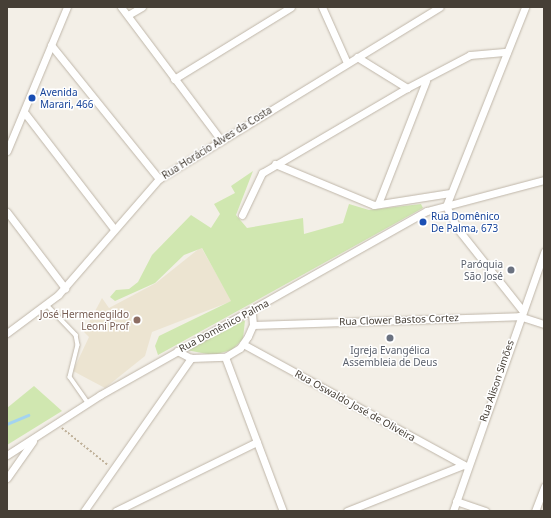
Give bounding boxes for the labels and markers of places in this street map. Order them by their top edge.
place label: Avenida Marari, 466 [40,86,93,110]
marker: Avenida Marari, 466 [27,93,37,103]
place label: Rua Domênico De Palma, 673 [431,210,500,234]
marker: Rua Domênico De Palma, 673 [418,217,428,227]
place label: Paróquia São José [461,258,503,282]
marker: Paróquia São José [506,265,516,275]
place label: José Hermenegildo Leoni Prof [40,308,129,332]
marker: José Hermenegildo Leoni Prof [132,315,142,325]
marker: Igreja Evangélica Assembleia de Deus [385,333,395,343]
place label: Igreja Evangélica Assembleia de Deus [343,344,437,368]

